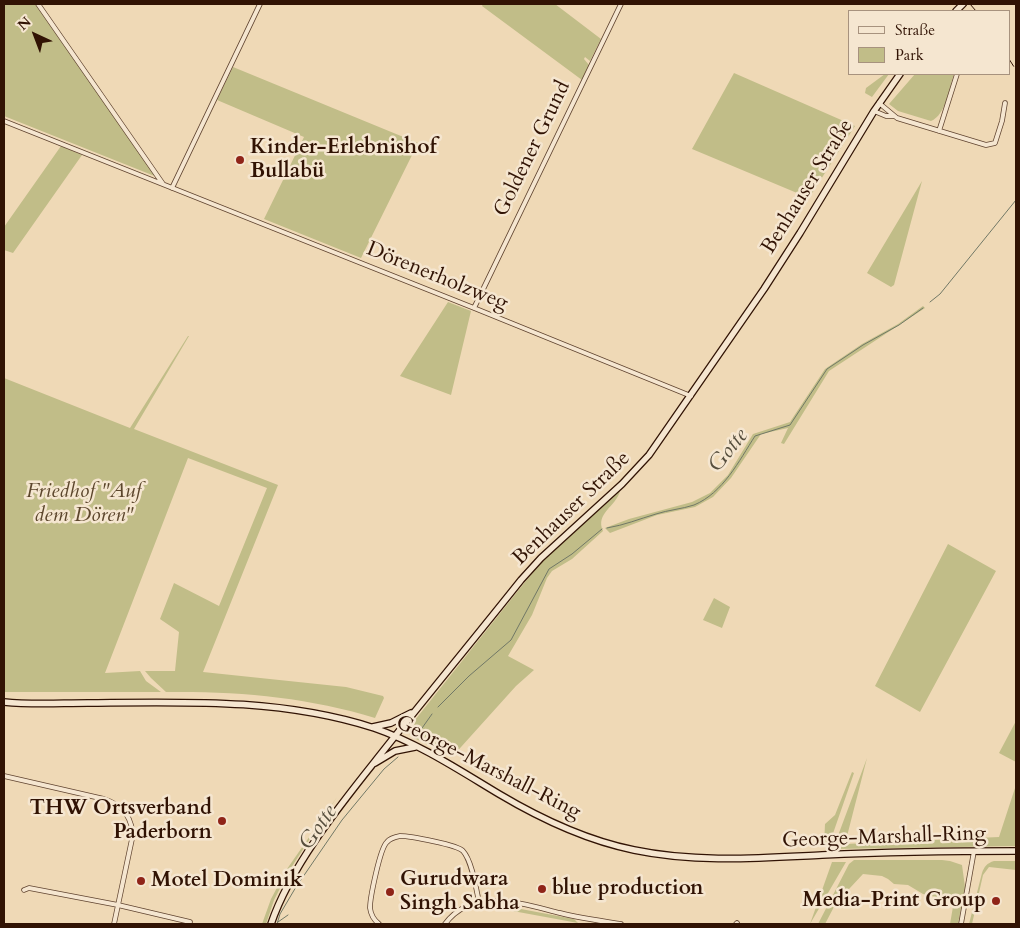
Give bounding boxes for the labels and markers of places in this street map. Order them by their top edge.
place label: Kinder-Erlebnishof Bullabü [250,135,437,185]
marker: Kinder-Erlebnishof Bullabü [234,154,246,166]
place label: THW Ortsverband Paderborn [29,796,212,846]
marker: THW Ortsverband Paderborn [216,815,228,827]
place label: Gurudwara Singh Sabha [400,867,520,917]
place label: Motel Dominik [151,868,303,894]
marker: Motel Dominik [135,875,147,887]
place label: blue production [552,876,703,902]
marker: blue production [536,883,548,895]
marker: Gurudwara Singh Sabha [384,886,396,898]
place label: Media‑Print Group [802,888,986,914]
marker: Media‑Print Group [990,895,1002,907]

